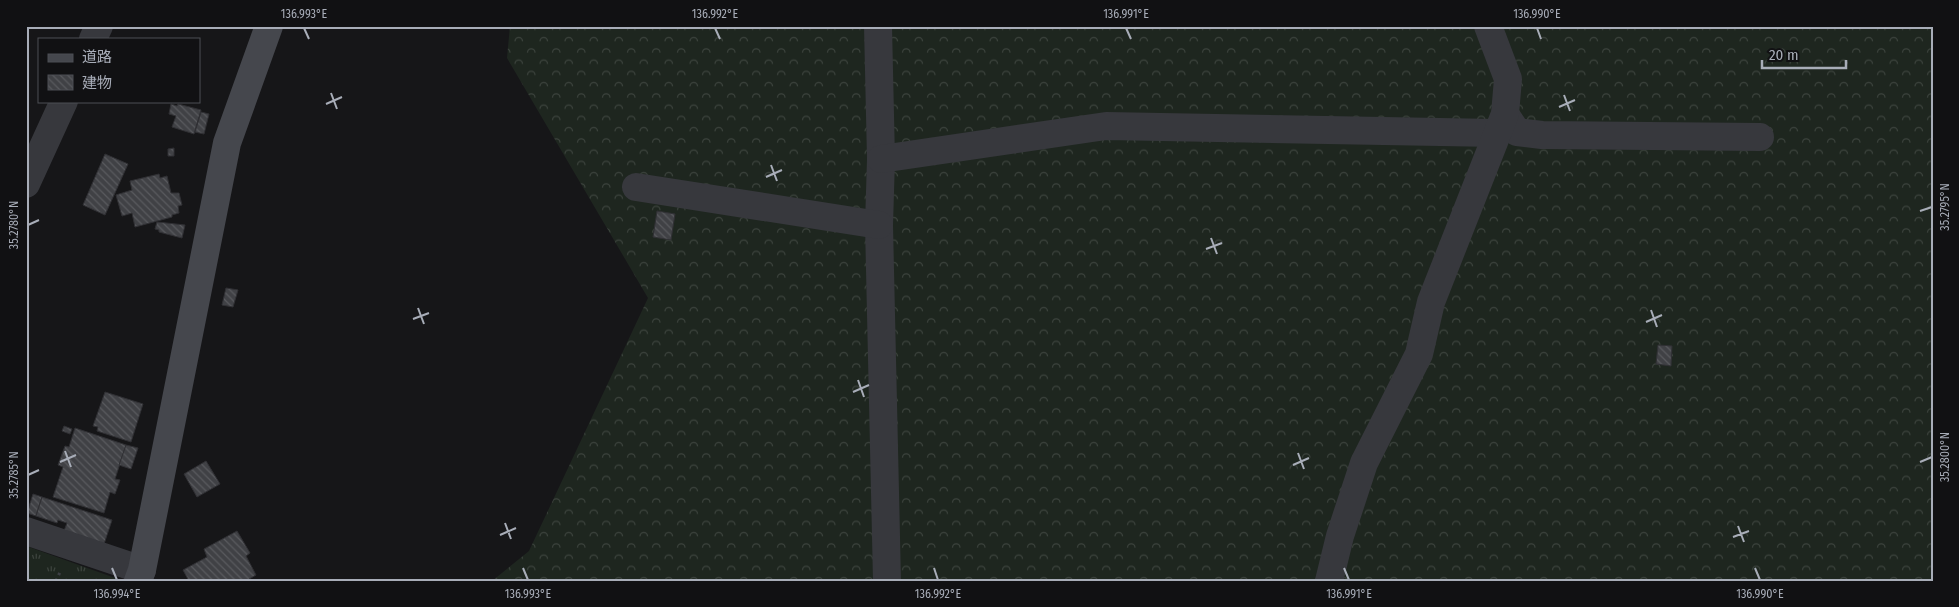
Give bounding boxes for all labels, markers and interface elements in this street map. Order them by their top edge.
text: 136.993°E [281,7,328,21]
text: 136.992°E [692,7,739,21]
text: 136.991°E [1103,7,1149,21]
text: 136.990°E [1513,7,1561,21]
legend [38,38,200,102]
scale bar [1762,38,1845,70]
text: 20 m [1769,46,1799,64]
text: 道路 [82,48,112,66]
text: 建物 [82,74,112,92]
text: 35.2795°N [1938,183,1952,231]
text: 35.2780°N [7,201,21,249]
text: 35.2800°N [1938,432,1952,482]
text: 35.2785°N [7,451,21,499]
text: 136.994°E [94,587,141,601]
text: 136.993°E [505,587,552,601]
text: 136.992°E [915,587,962,601]
text: 136.991°E [1326,587,1372,601]
text: 136.990°E [1736,587,1784,601]

